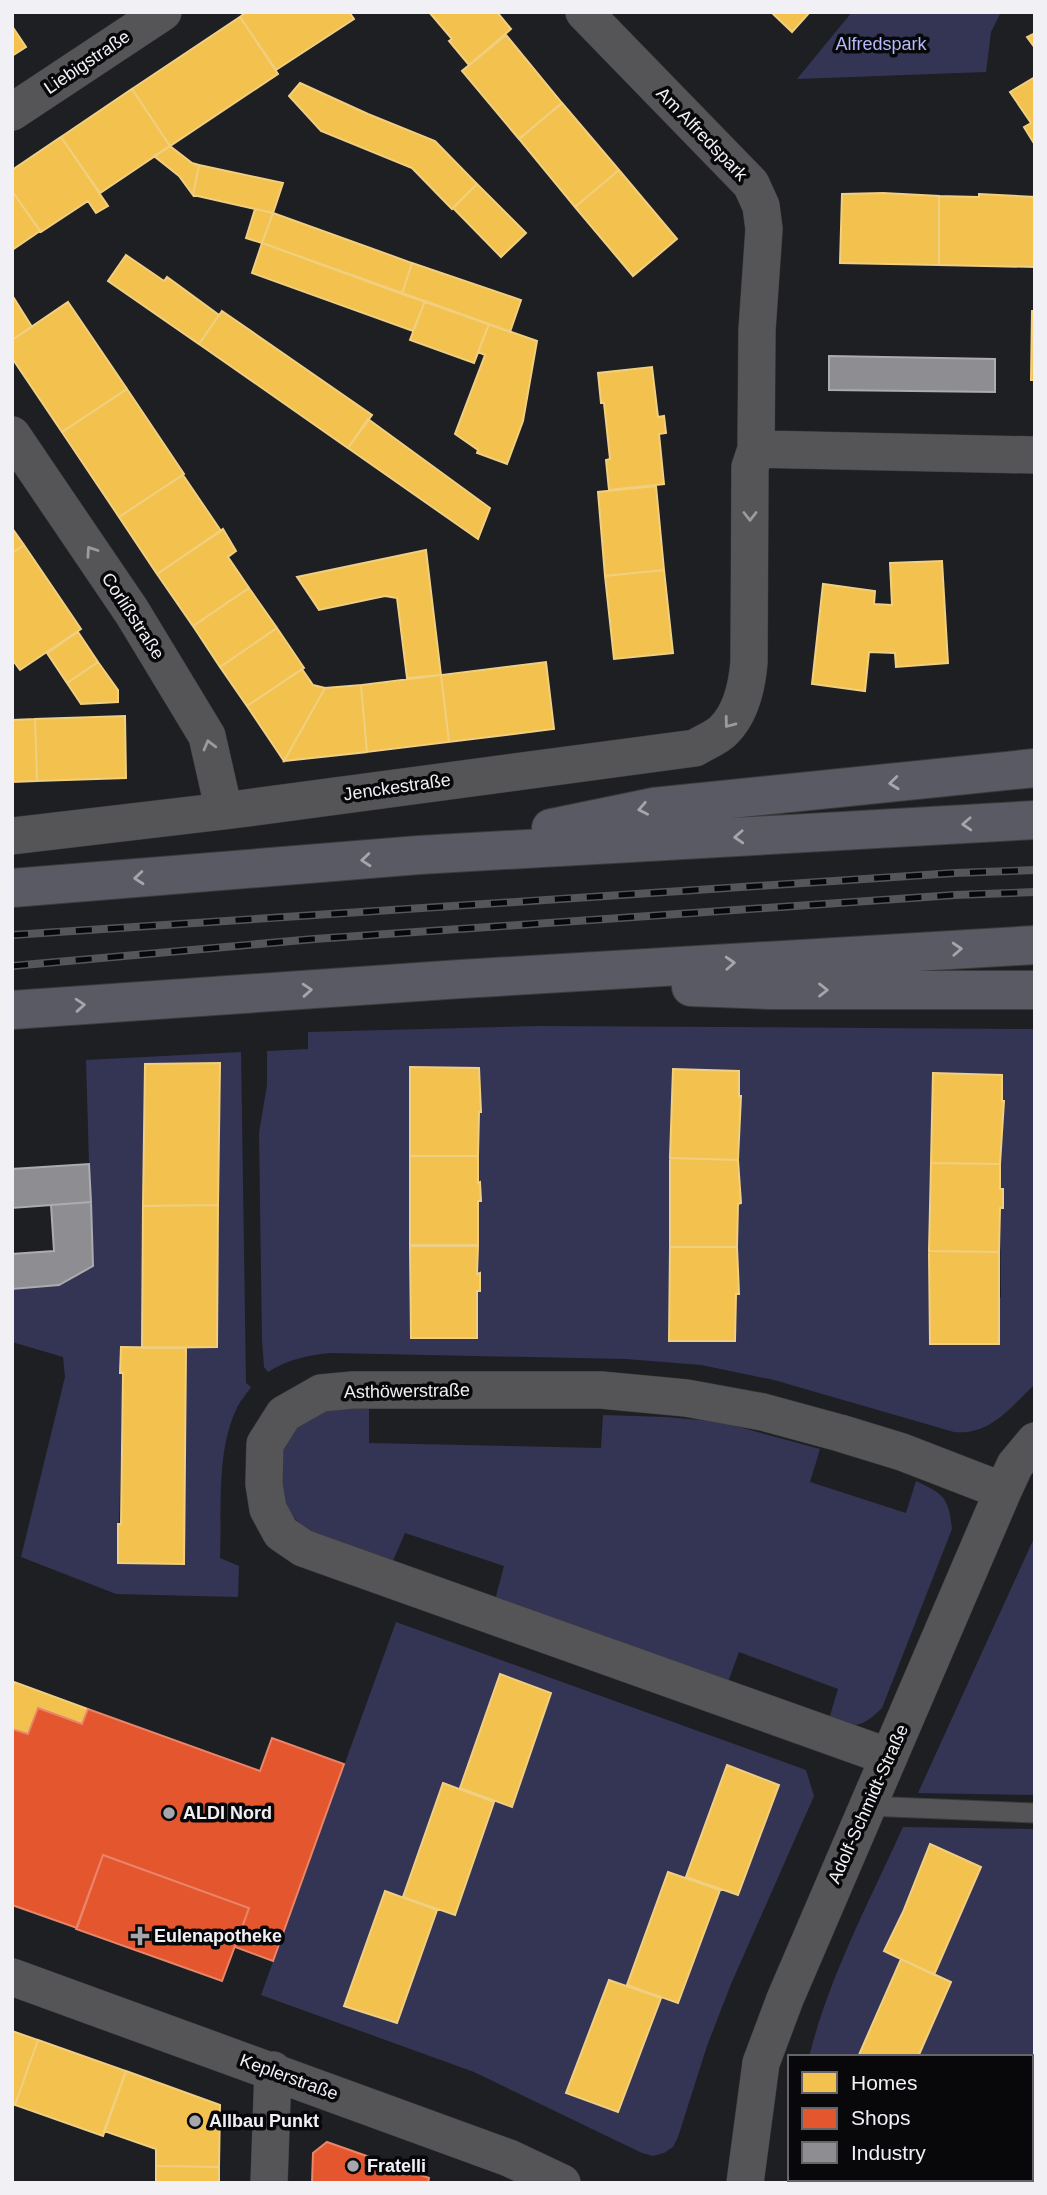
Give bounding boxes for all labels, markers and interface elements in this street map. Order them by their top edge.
street label: Liebigstraße [40,26,134,98]
park label: Alfredspark [835,34,928,54]
street label: Am Alfredspark [652,83,752,186]
one-way arrow [742,511,758,521]
one-way arrow [87,546,99,559]
street label: Corlißstraße [98,569,168,663]
one-way arrow [725,715,737,727]
one-way arrow [202,739,217,751]
street label: Jenckestraße [342,770,452,804]
one-way arrow [888,775,900,790]
one-way arrow [637,801,649,816]
one-way arrow [961,816,972,831]
one-way arrow [734,829,745,844]
one-way arrow [360,852,371,867]
one-way arrow [133,870,144,885]
one-way arrow [952,942,963,957]
one-way arrow [725,956,736,971]
one-way arrow [302,982,313,997]
one-way arrow [819,982,829,998]
one-way arrow [75,998,86,1013]
street label: Asthöwerstraße [344,1380,470,1402]
street label: Adolf-Schmidt-Straße [824,1721,912,1887]
place label: ALDI Nord [183,1803,272,1823]
marker: ALDI Nord [161,1805,177,1821]
place label: Eulenapotheke [154,1926,282,1946]
marker: Eulenapotheke [132,1928,148,1944]
street label: Keplerstraße [237,2050,341,2104]
legend [788,2055,1033,2181]
text: Homes [851,2071,918,2094]
text: Shops [851,2106,911,2129]
place label: Allbau Punkt [209,2111,319,2131]
marker: Allbau Punkt [187,2113,203,2129]
text: Industry [851,2141,926,2164]
place label: Fratelli [367,2156,426,2176]
marker: Fratelli [345,2158,361,2174]

